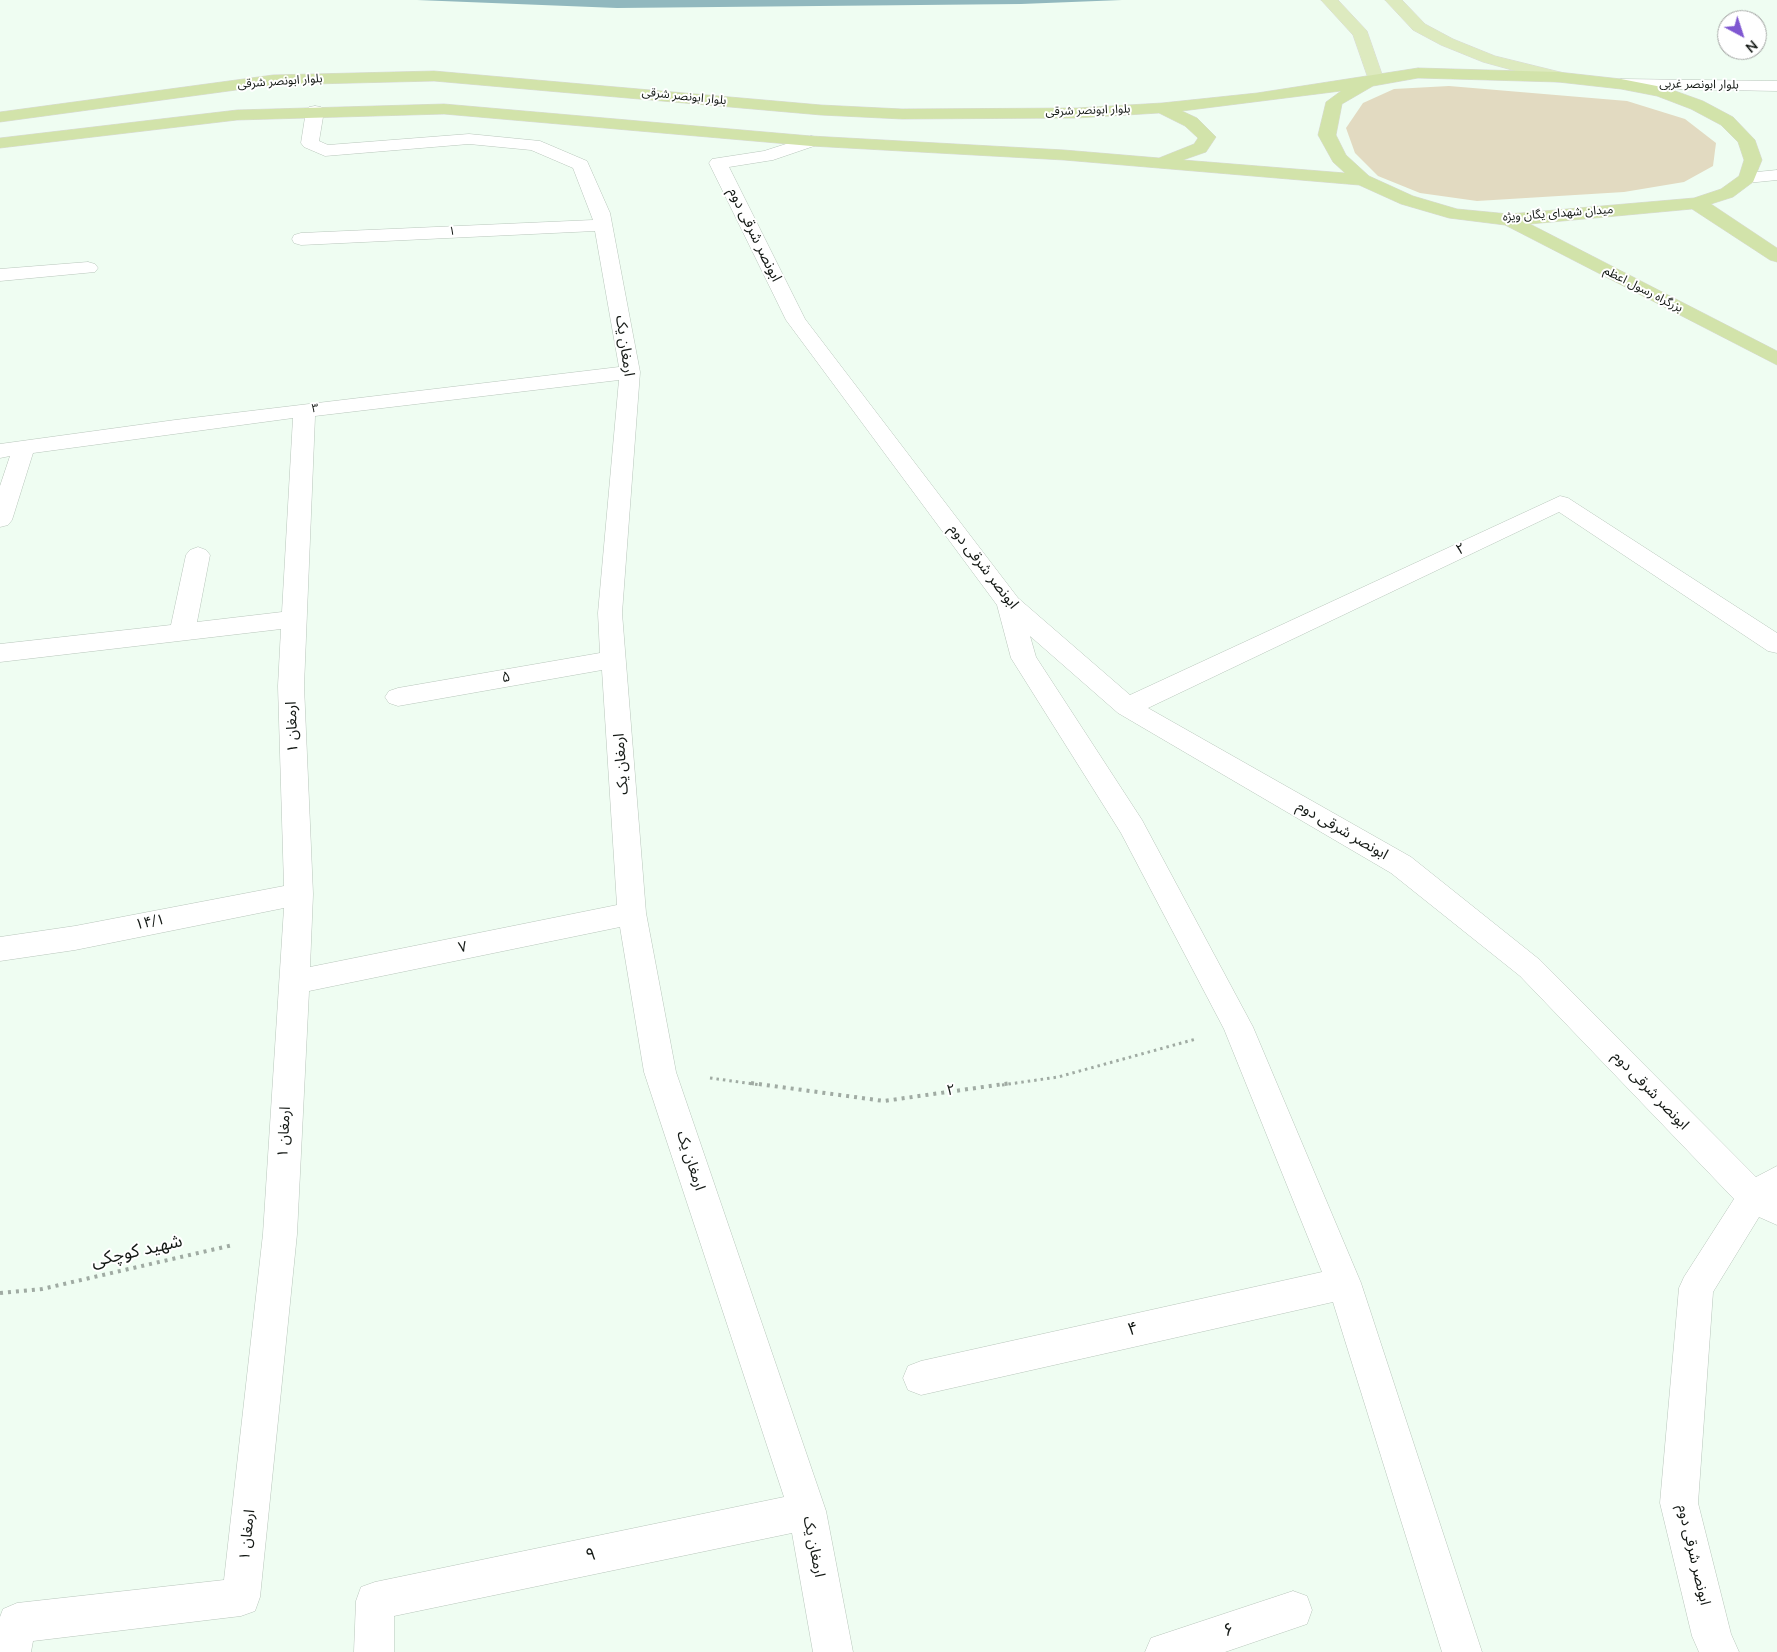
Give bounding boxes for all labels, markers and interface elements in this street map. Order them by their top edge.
north arrow [1717,10,1767,60]
text: N [1741,35,1761,57]
street label: بلوار ابونصر شرقی [237,72,323,92]
street label: بلوار ابونصر غربی [1659,77,1739,93]
street label: بلوار ابونصر شرقی [641,85,727,109]
street label: بلوار ابونصر شرقی [1045,102,1131,120]
street label: ابونصر شرقی دوم [723,185,785,285]
street label: میدان شهدای یگان ویژه [1502,203,1614,225]
street label: ۱ [448,225,456,239]
street label: بزرگراه رسول اعظم [1601,264,1685,316]
street label: ارمغان یک [611,314,637,378]
street label: ۳ [311,401,319,417]
street label: ابونصر شرقی دوم [944,521,1022,613]
street label: ۲ [1453,540,1469,560]
street label: ۵ [500,668,512,688]
street label: ارمغان ۱ [283,701,303,753]
street label: ارمغان یک [611,733,633,795]
street label: ابونصر شرقی دوم [1293,798,1391,864]
street label: ۱۴/۱ [134,911,166,935]
street label: ۷ [457,938,469,958]
street label: ابونصر شرقی دوم [1608,1048,1692,1134]
street label: ۲ [945,1081,957,1101]
street label: ارمغان ۱ [275,1106,295,1158]
street label: ارمغان یک [672,1129,708,1193]
street label: شهید کوچکی [89,1231,185,1273]
street label: ۴ [1126,1318,1140,1342]
street label: ابونصر شرقی دوم [1673,1503,1713,1607]
street label: ارمغان ۱ [236,1509,260,1561]
street label: ارمغان یک [798,1515,828,1579]
street label: ۹ [584,1544,598,1568]
street label: ۶ [1221,1619,1237,1643]

